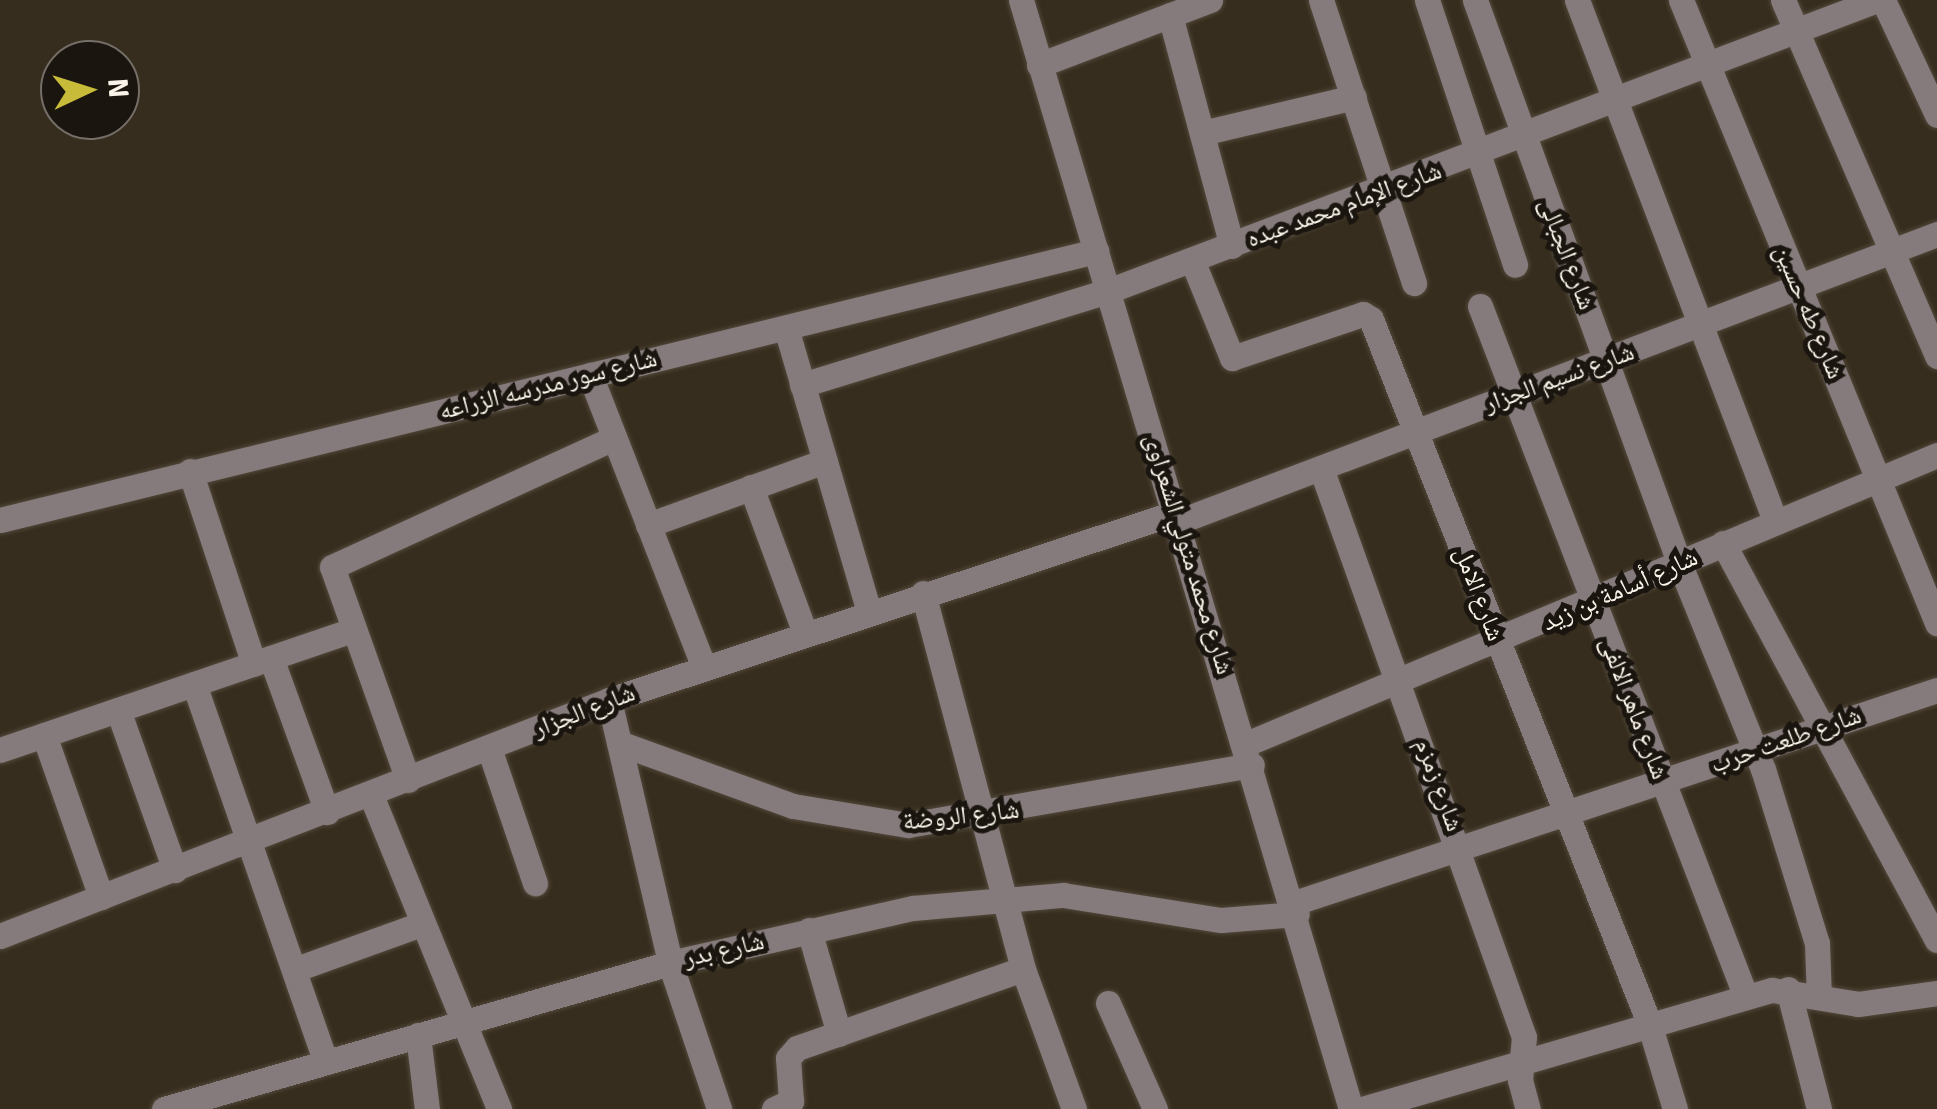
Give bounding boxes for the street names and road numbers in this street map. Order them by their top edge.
street label: شارع الإمام محمد عبده [1243,156,1445,254]
street label: شارع الجبالى [1532,194,1602,314]
street label: شارع طه حسين [1767,241,1851,383]
street label: شارع نسيم الجزار [1480,337,1638,419]
street label: شارع سور مدرسه الزراعه [436,343,660,427]
street label: شارع محمد متولي الشعراوى [1138,430,1240,678]
street label: شارع أسامة بن زيد [1538,542,1702,638]
street label: شارع الامل [1447,543,1511,645]
street label: شارع ماهر الالفى [1593,633,1675,783]
street label: شارع الجزار [529,678,639,744]
street label: شارع طلعت حرب [1707,700,1865,780]
street label: شارع زمزم [1408,735,1470,835]
street label: شارع الروضة [901,795,1021,837]
street label: شارع بدر [681,926,767,974]

